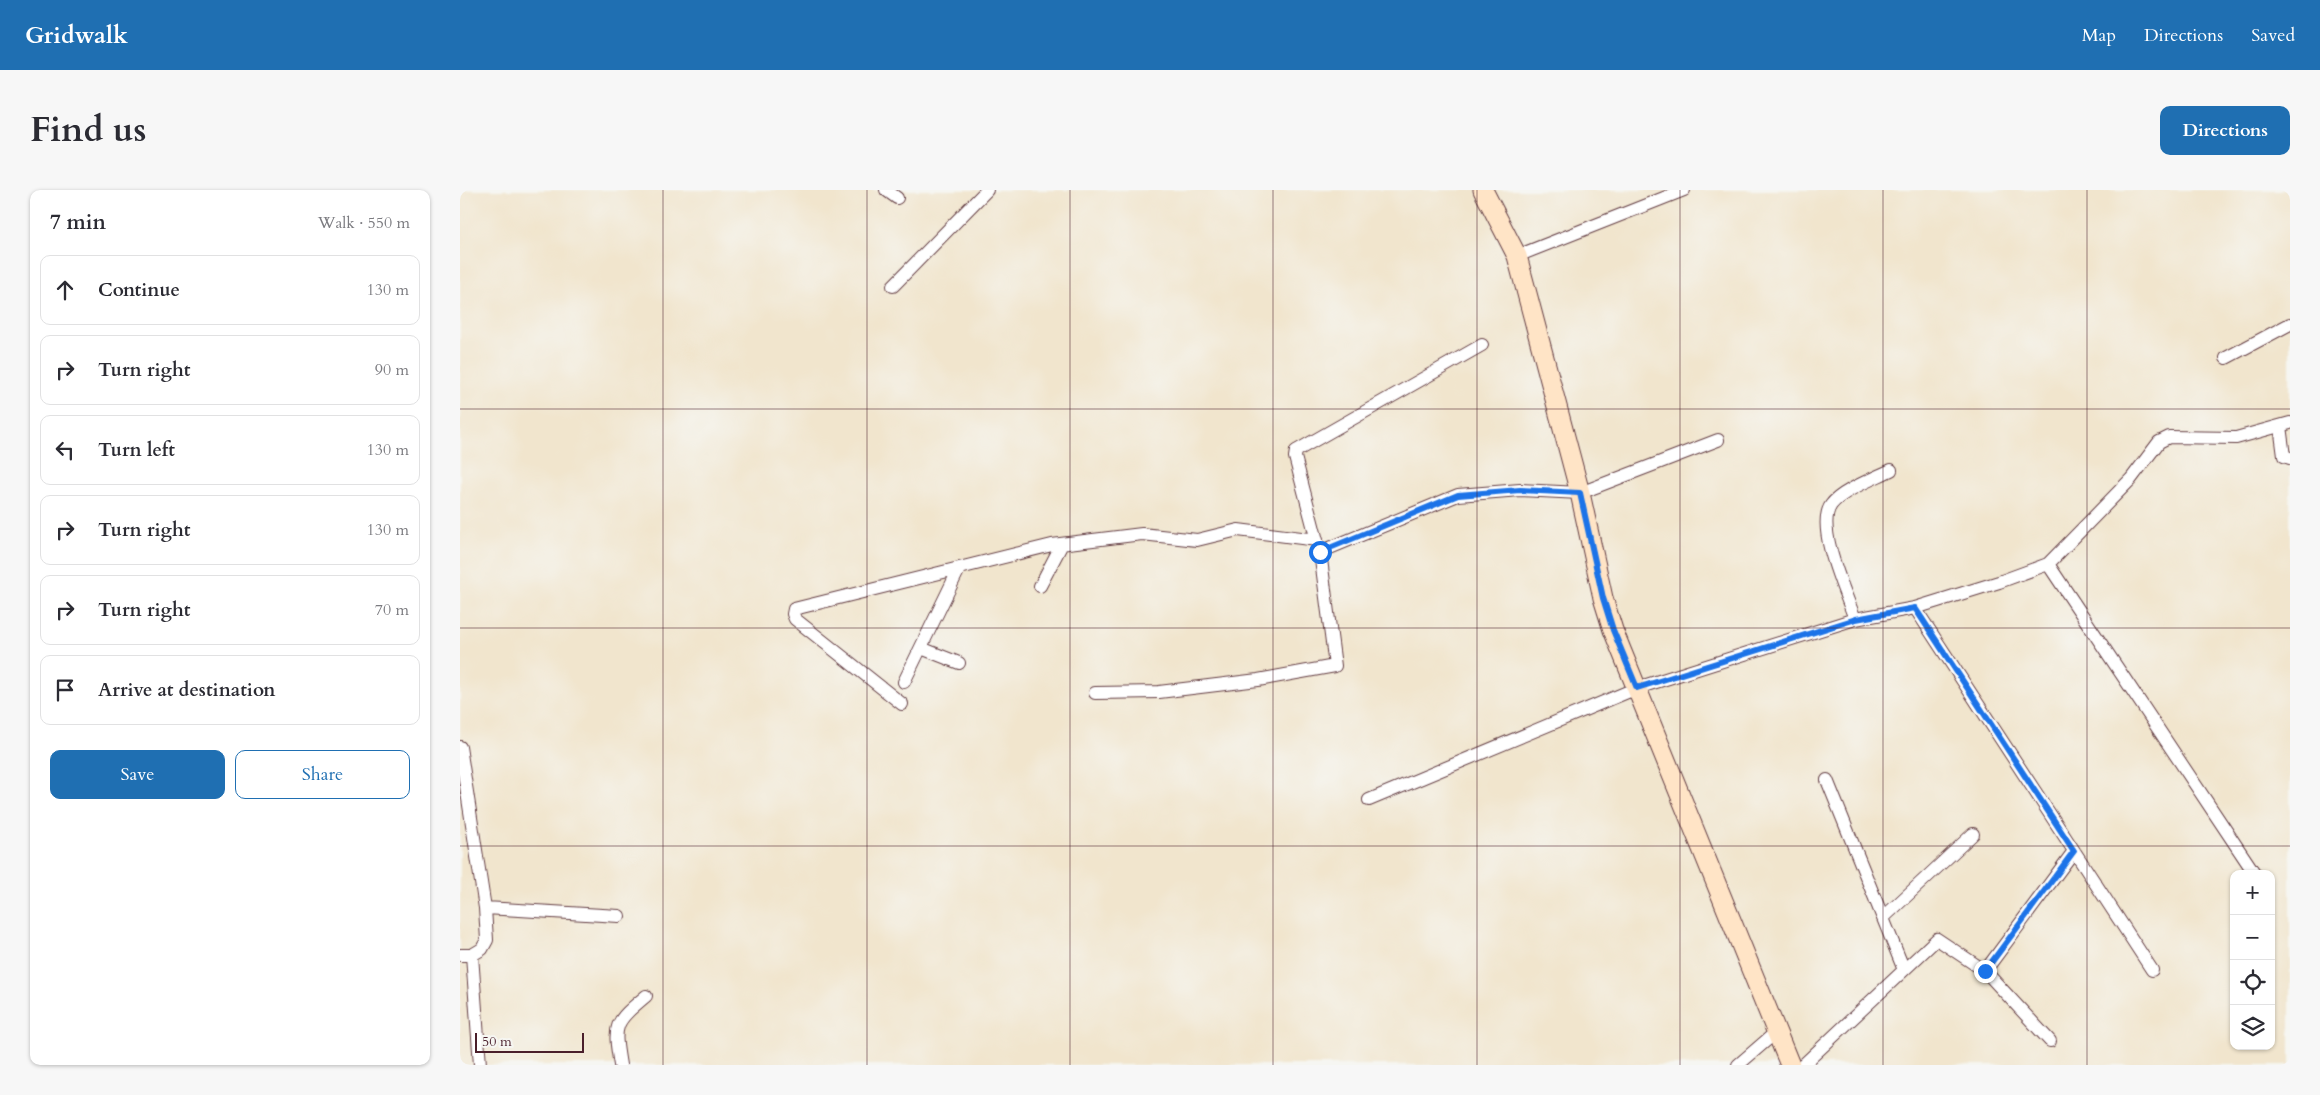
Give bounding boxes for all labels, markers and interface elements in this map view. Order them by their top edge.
text: Gridwalk [25,19,128,52]
text: Map [2082,23,2116,48]
text: Directions [2144,23,2223,48]
text: Saved [2251,23,2295,48]
text: Find us [30,106,146,154]
button: Directions [2160,106,2290,155]
text: 7 min [50,208,106,237]
text: Walk · 550 m [318,212,410,234]
icon: ahead [51,276,79,304]
text: Continue [98,277,180,303]
text: 130 m [367,279,409,301]
icon: right [51,356,79,384]
text: Turn right [98,357,190,383]
text: 90 m [375,359,409,381]
icon: left [51,436,79,464]
text: Turn left [98,437,175,463]
text: 130 m [367,439,409,461]
icon: right [51,516,79,544]
text: Turn right [98,517,190,543]
text: 130 m [367,519,409,541]
route start [1309,541,1332,564]
icon: right [51,596,79,624]
text: Turn right [98,597,190,623]
text: 70 m [375,599,409,621]
icon: arrive [51,676,79,704]
text: Arrive at destination [98,677,275,703]
button: Save [50,750,225,799]
button: Share [235,750,410,799]
map controls [2230,870,2275,1050]
button: + [2230,870,2275,915]
button: − [2230,915,2275,960]
route end [1974,960,1997,983]
button: locate [2230,960,2275,1005]
button: layers [2230,1005,2275,1050]
scale bar [475,1030,584,1053]
text: 50 m [482,1032,512,1051]

